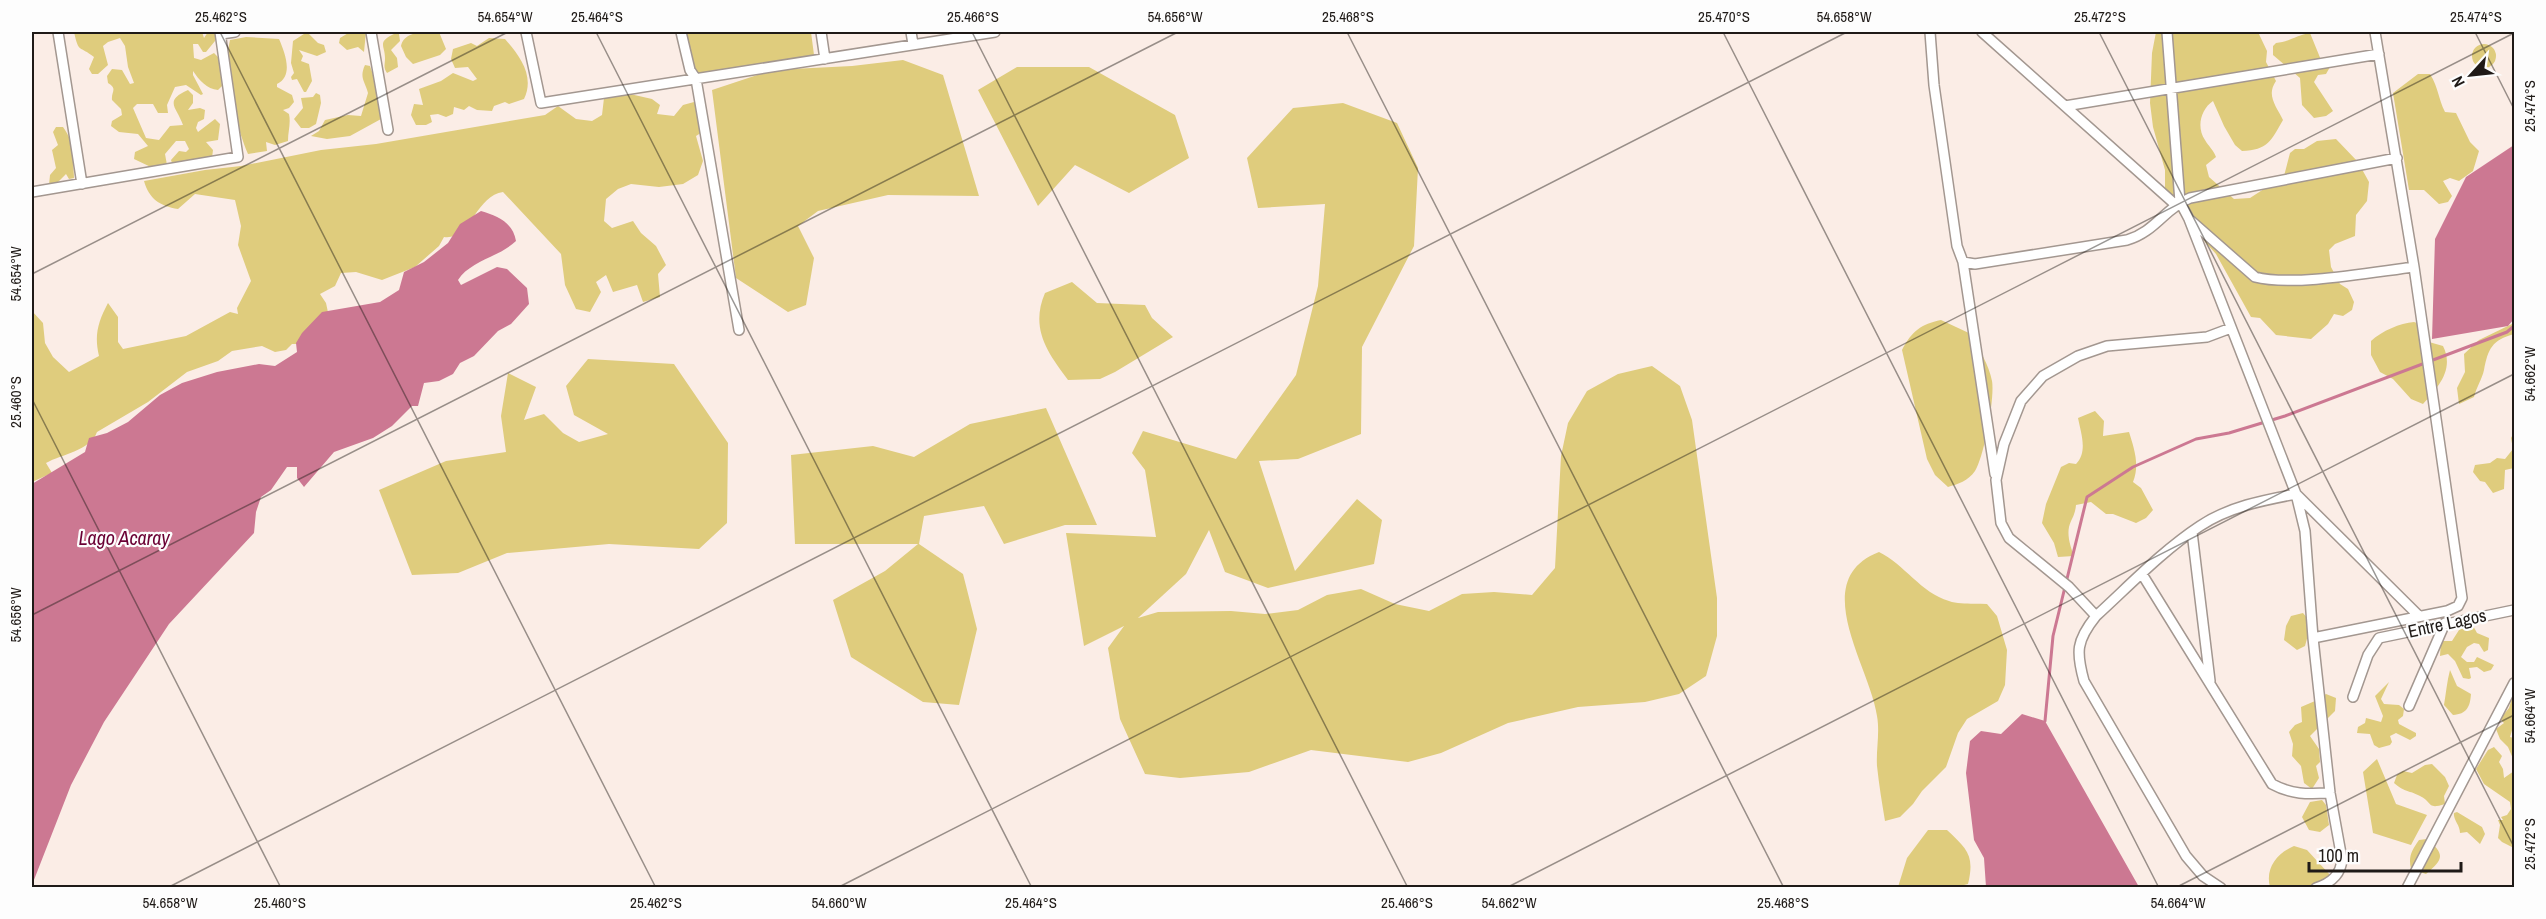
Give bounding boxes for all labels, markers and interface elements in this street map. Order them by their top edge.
text: 25.462°S [195,6,247,27]
text: 54.654°W [477,6,533,27]
text: 25.464°S [571,6,623,27]
text: 25.466°S [947,6,999,27]
text: 54.656°W [1147,6,1203,27]
text: 25.468°S [1322,6,1374,27]
text: 25.470°S [1698,6,1750,27]
text: 54.658°W [1816,6,1872,27]
text: 25.472°S [2074,6,2126,27]
text: 25.474°S [2450,6,2502,27]
north arrow [2441,45,2501,105]
text: N [2446,73,2470,91]
text: 25.474°S [2519,80,2540,132]
text: 54.654°W [5,246,26,302]
text: 54.662°W [2519,346,2540,402]
text: 25.460°S [5,376,26,428]
water label: Lago Acaray [79,524,170,551]
text: 54.656°W [5,587,26,643]
street label: Entre Lagos [2405,602,2489,644]
text: 54.664°W [2519,688,2540,744]
text: 25.472°S [2519,818,2540,870]
scale bar [2309,835,2460,873]
text: 100 m [2318,843,2359,868]
text: 54.658°W [142,892,198,913]
text: 25.460°S [254,892,306,913]
text: 25.462°S [630,892,682,913]
text: 54.660°W [811,892,867,913]
text: 25.464°S [1005,892,1057,913]
text: 25.466°S [1381,892,1433,913]
text: 54.662°W [1481,892,1537,913]
text: 25.468°S [1757,892,1809,913]
text: 54.664°W [2150,892,2206,913]

